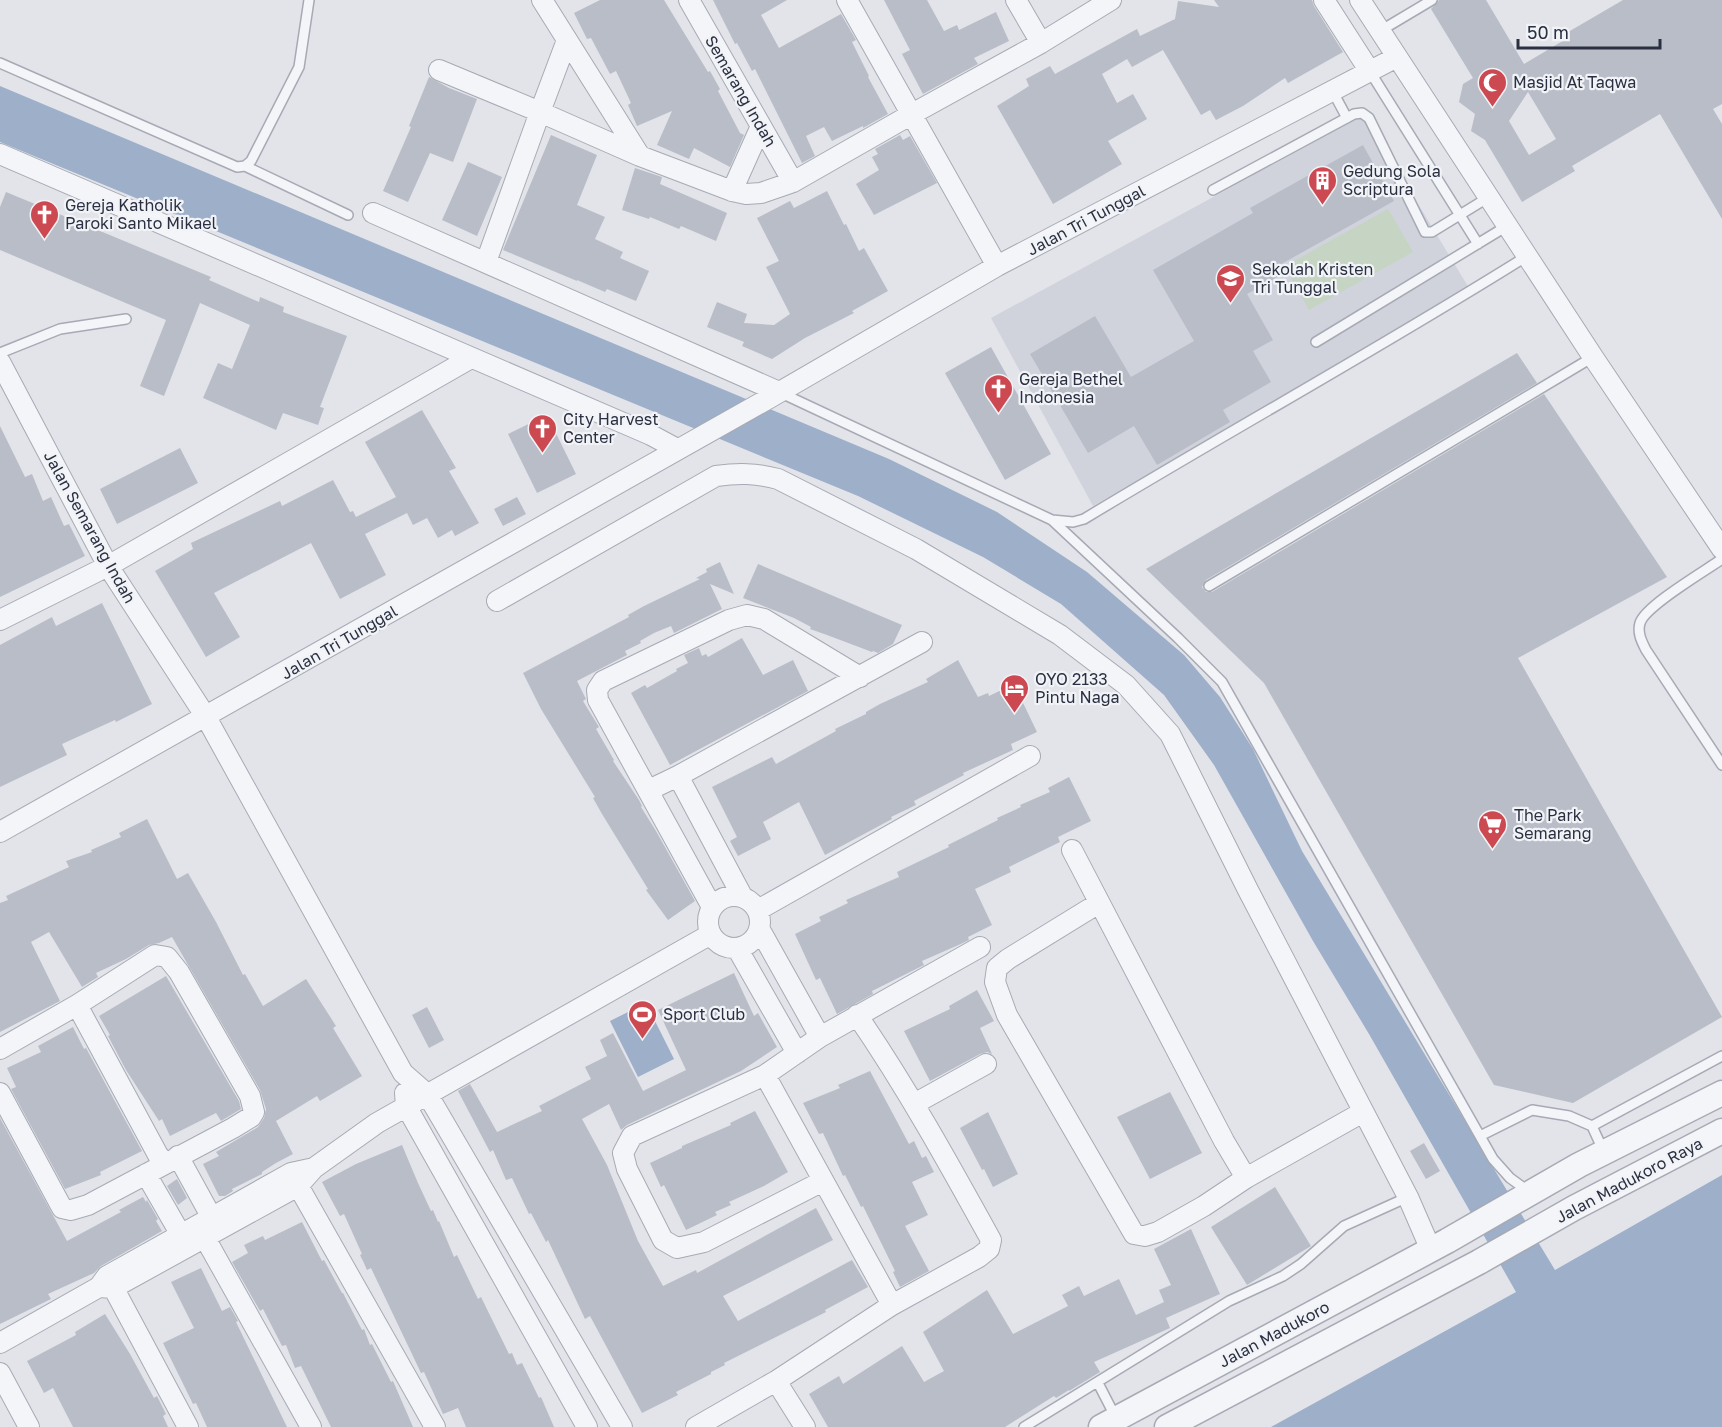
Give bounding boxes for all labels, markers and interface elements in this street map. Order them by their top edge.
scale bar [1518,12,1660,50]
text: 50 m [1527,21,1569,43]
street label: Semarang Indah [701,32,781,150]
mosque icon: Masjid At Taqwa [1476,66,1508,108]
place label: Masjid At Taqwa [1513,72,1636,92]
place label: Gedung Sola Scriptura [1343,161,1441,199]
building icon: Gedung Sola Scriptura [1306,164,1338,206]
street label: Jalan Tri Tunggal [1024,180,1148,260]
place label: Gereja Katholik Paroki Santo Mikael [65,195,217,233]
church icon: Gereja Katholik Paroki Santo Mikael [28,198,60,240]
place label: Sekolah Kristen Tri Tunggal [1252,259,1373,297]
school or university icon: Sekolah Kristen Tri Tunggal [1215,262,1247,304]
place label: Gereja Bethel Indonesia [1019,369,1123,407]
church icon: Gereja Bethel Indonesia [982,372,1014,414]
place label: City Harvest Center [563,409,659,447]
church icon: City Harvest Center [526,412,558,454]
street label: Jalan Semarang Indah [40,447,140,607]
street label: Jalan Tri Tunggal [277,601,401,683]
place label: OYO 2133 Pintu Naga [1035,669,1120,707]
hotel icon: OYO 2133 Pintu Naga [998,672,1030,714]
place label: The Park Semarang [1514,805,1592,843]
supermarket icon: The Park Semarang [1477,808,1509,850]
sports icon: Sport Club [626,998,658,1040]
place label: Sport Club [663,1004,745,1024]
street label: Jalan Madukoro Raya [1552,1133,1706,1227]
street label: Jalan Madukoro [1215,1296,1333,1372]

